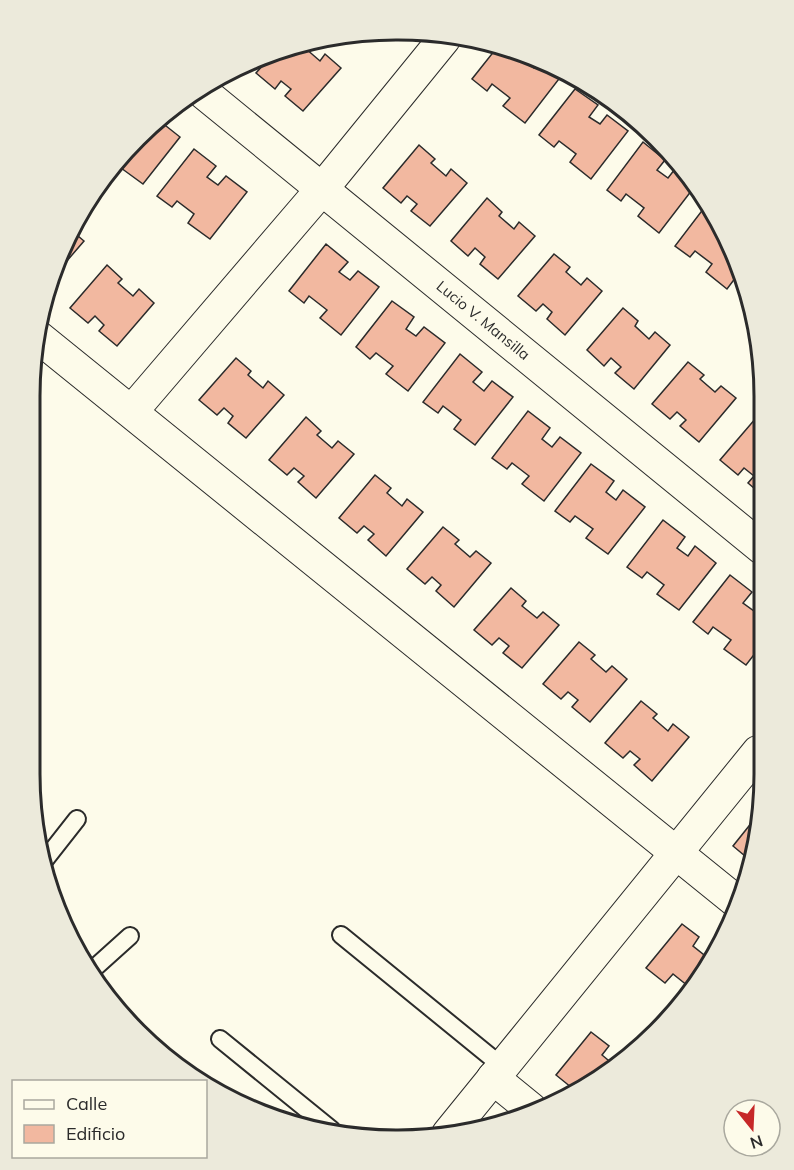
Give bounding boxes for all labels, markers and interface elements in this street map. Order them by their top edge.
street label: Lucio V. Mansilla [433,276,534,364]
legend [12,1080,207,1158]
text: Calle [66,1092,107,1115]
north arrow [722,1098,782,1158]
text: Edificio [66,1122,125,1145]
text: N [748,1131,765,1154]

